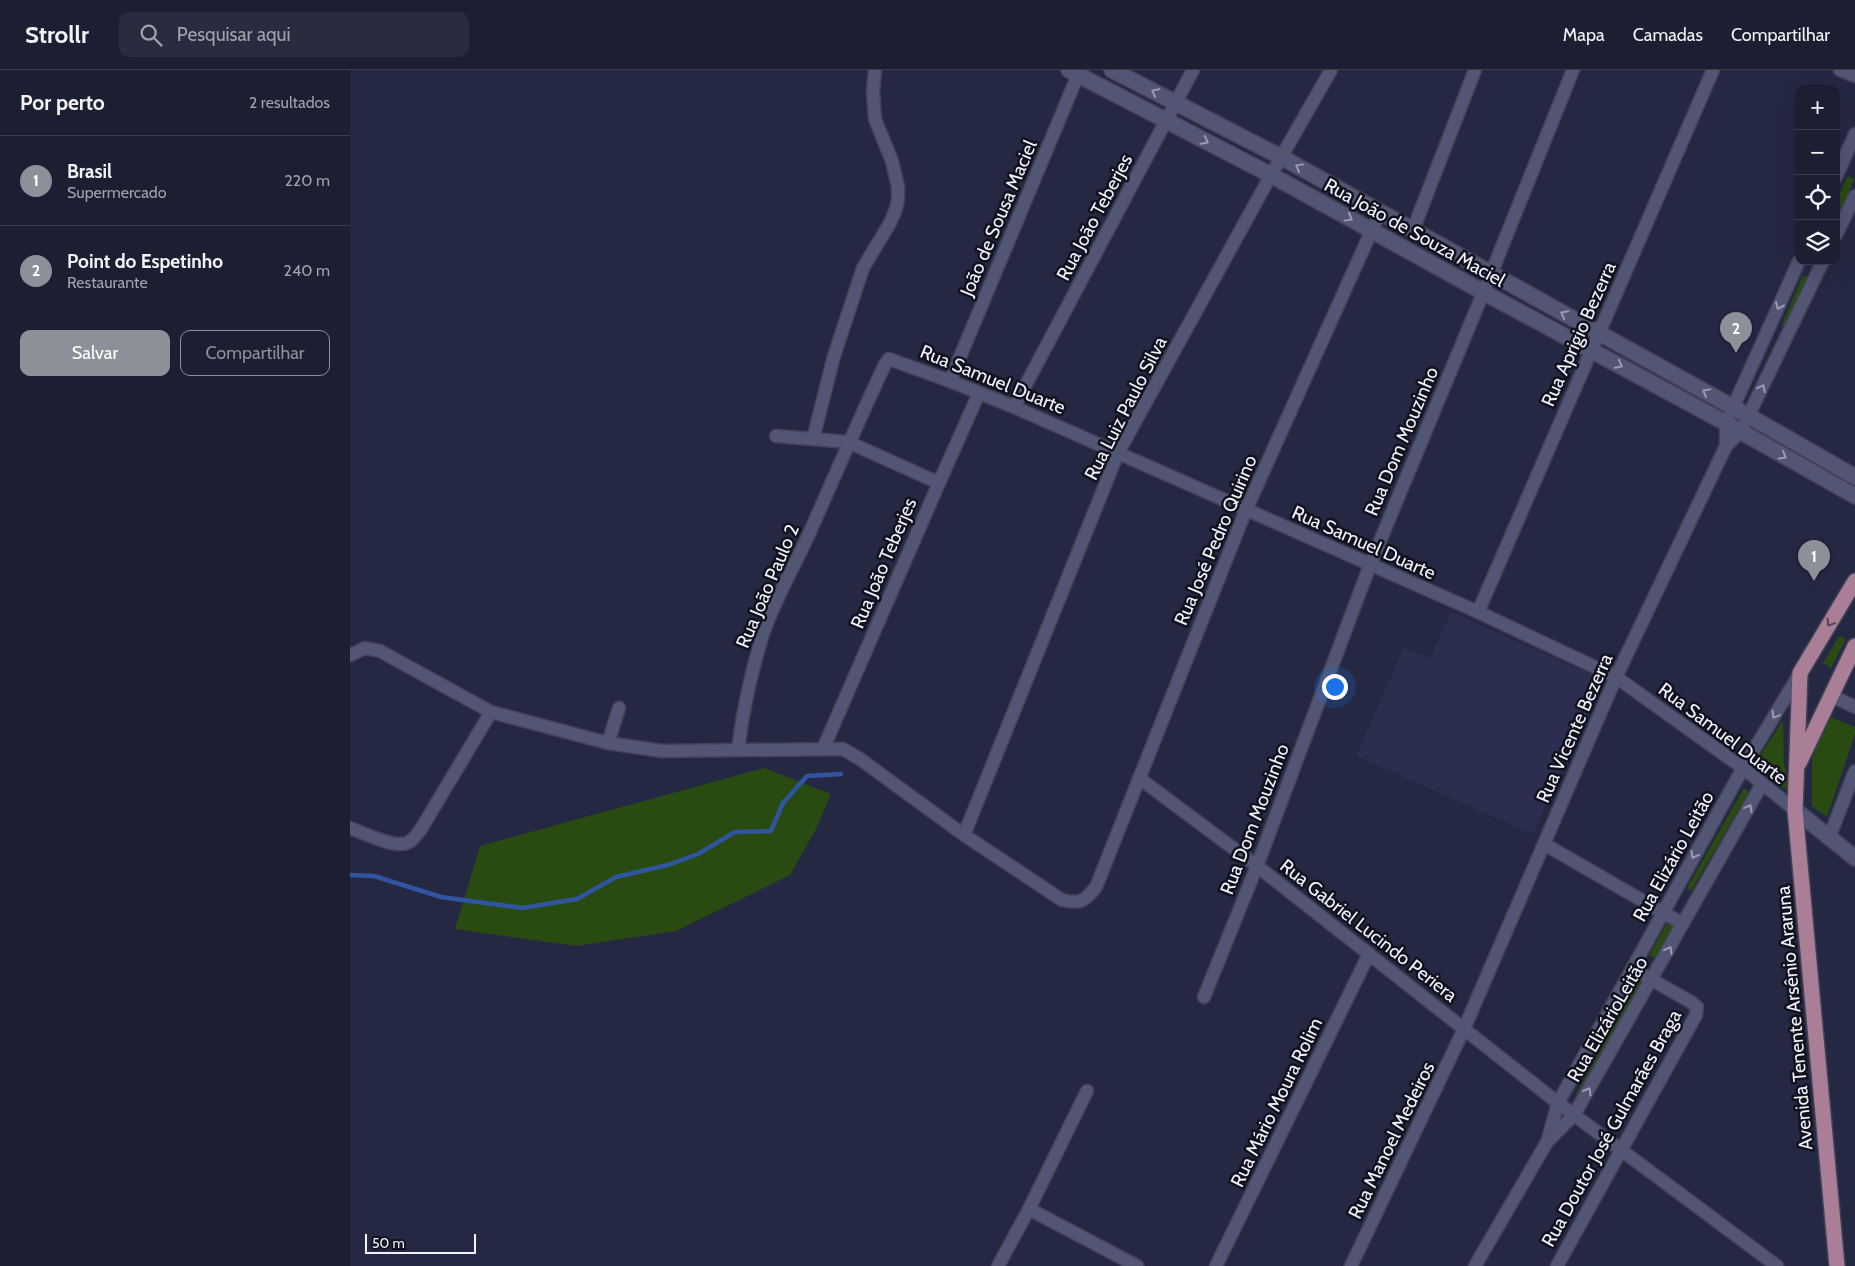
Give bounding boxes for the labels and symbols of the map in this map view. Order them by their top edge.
one-way arrow [1151,88,1160,98]
one-way arrow [1200,135,1209,145]
street label: João de Sousa Maciel [955,136,1042,301]
street label: Rua João Teberjes [1051,150,1137,284]
one-way arrow [1296,163,1305,173]
street label: Rua João de Souza Maciel [1320,173,1510,292]
one-way arrow [1343,212,1352,222]
street label: Rua Aprigio Bezerra [1536,258,1621,410]
one-way arrow [1775,301,1785,310]
one-way arrow [1560,310,1569,320]
pin: 2 [1720,312,1752,353]
street label: Rua Luiz Paulo Silva [1079,333,1171,484]
street label: Rua Samuel Duarte [917,340,1069,419]
one-way arrow [1614,359,1623,369]
street label: Rua Dom Mouzinho [1360,363,1443,519]
one-way arrow [1756,384,1767,393]
one-way arrow [1702,389,1711,399]
one-way arrow [1778,449,1787,459]
street label: Rua José Pedro Quirino [1169,452,1262,629]
street label: Rua João Teberjes [846,494,921,632]
street label: Rua Samuel Duarte [1288,500,1439,585]
street label: Rua João Paulo 2 [731,521,804,652]
pin: 1 [1798,540,1830,581]
one-way arrow [1826,618,1836,627]
street label: Rua Vicente Bezerra [1531,650,1618,806]
your location [1322,674,1348,700]
street label: Rua Samuel Duarte [1654,678,1792,789]
one-way arrow [1772,709,1782,718]
street label: Rua Dom Mouzinho [1215,741,1294,898]
street label: Rua Elizário Leitão [1628,787,1719,925]
one-way arrow [1742,805,1752,814]
one-way arrow [1691,850,1701,859]
street label: Rua Gabriel Lucindo Periera [1276,854,1462,1007]
street label: Avenida Tenente Arsênio Araruna [1771,885,1818,1151]
one-way arrow [1663,946,1673,955]
street label: Rua ElizárioLeitão [1562,952,1653,1086]
street label: Rua Doutor José Gulmarães Braga [1537,1006,1686,1251]
street label: Rua Mário Moura Rolim [1225,1014,1327,1191]
street label: Rua Manoel Medeiros [1343,1058,1440,1223]
one-way arrow [1582,1087,1592,1096]
scale bar [365,1231,476,1254]

